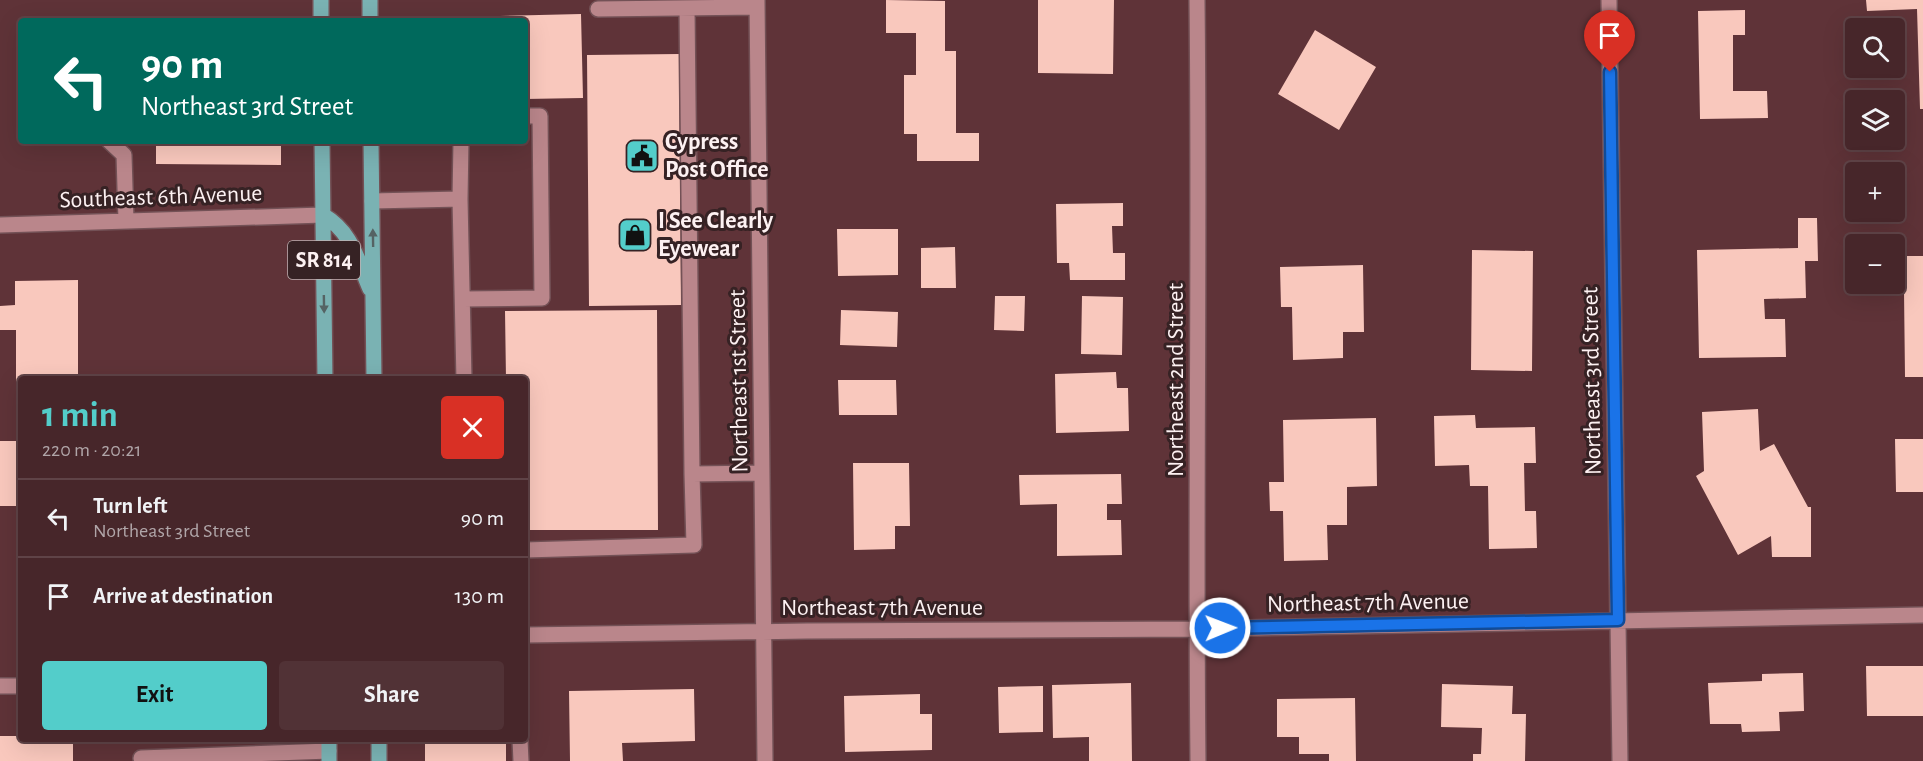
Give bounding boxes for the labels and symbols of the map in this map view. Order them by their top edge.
pin [1584,10,1635,72]
place label: Cypress Post Office [665,130,769,182]
public building icon: Cypress Post Office [624,138,660,174]
street label: Southeast 6th Avenue [59,181,263,213]
place label: I See Clearly Eyewear [658,209,774,261]
shop icon: I See Clearly Eyewear [617,217,653,253]
one-way arrow [368,229,378,248]
road number: SR 814 [288,241,360,279]
street label: Northeast 2nd Street [1164,283,1188,477]
street label: Northeast 3rd Street [1578,286,1606,475]
street label: Northeast 1st Street [725,289,753,473]
one-way arrow [319,295,329,314]
street label: Northeast 7th Avenue [1267,589,1469,617]
street label: Northeast 7th Avenue [781,596,983,620]
position arrow [1188,596,1252,660]

